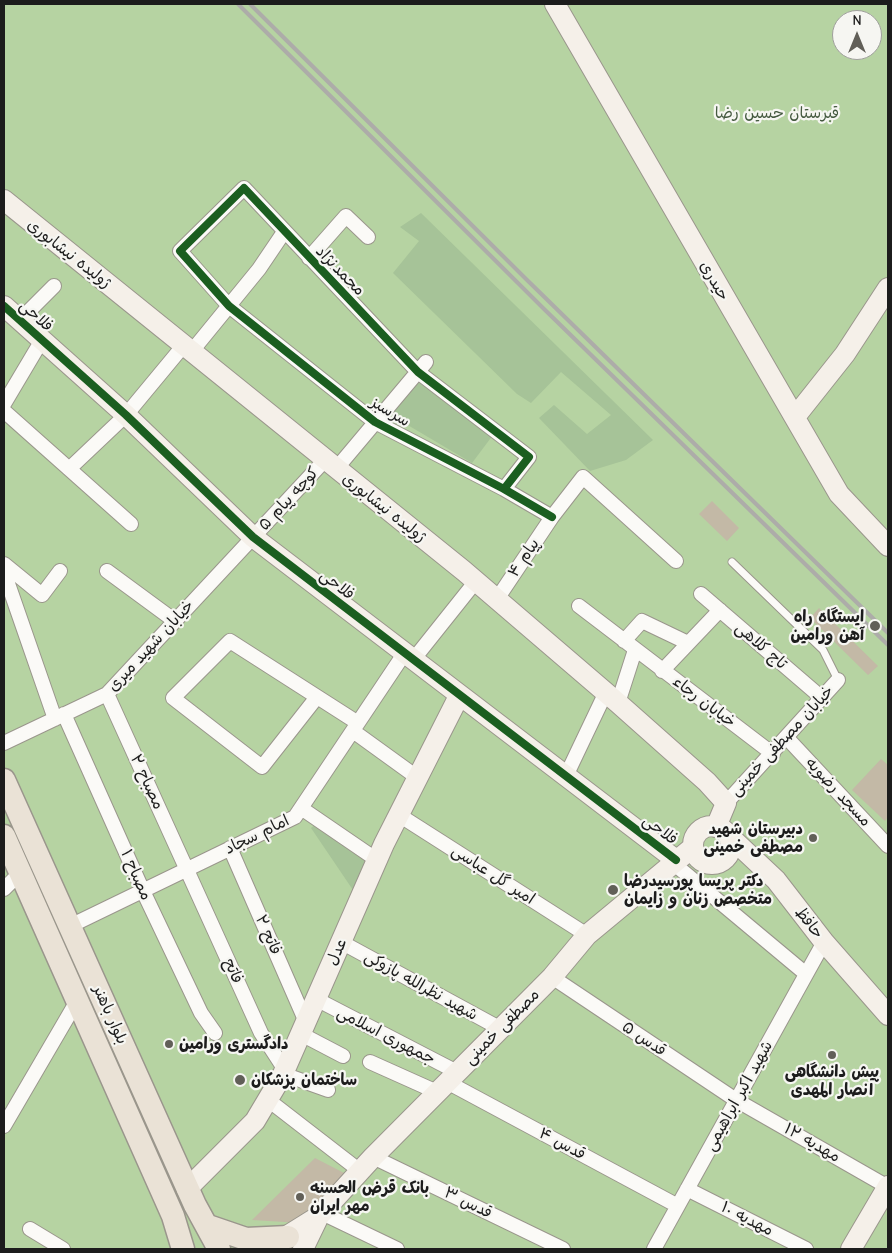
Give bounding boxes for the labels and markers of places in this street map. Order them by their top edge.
place label: ایستگاه راه آهن ورامین [790,607,864,645]
marker: ایستگاه راه آهن ورامین [868,619,882,633]
place label: دبیرستان شهید مصطفی خمینی [704,819,803,857]
marker: دبیرستان شهید مصطفی خمینی [807,832,819,844]
place label: دکتر پریسا پورسیدرضا متخصص زنان و زایمان [624,871,772,909]
marker: دکتر پریسا پورسیدرضا متخصص زنان و زایمان [606,883,620,897]
place label: دادگستری ورامین [179,1034,289,1054]
marker: دادگستری ورامین [163,1038,175,1050]
marker: پیش دانشگاهی انصار المهدی [826,1049,838,1061]
place label: پیش دانشگاهی انصار المهدی [785,1062,879,1100]
place label: ساختمان پزشکان [251,1070,357,1090]
marker: ساختمان پزشکان [233,1073,247,1087]
place label: بانک قرض الحسنه مهر ایران [310,1178,429,1216]
marker: بانک قرض الحسنه مهر ایران [294,1191,306,1203]

